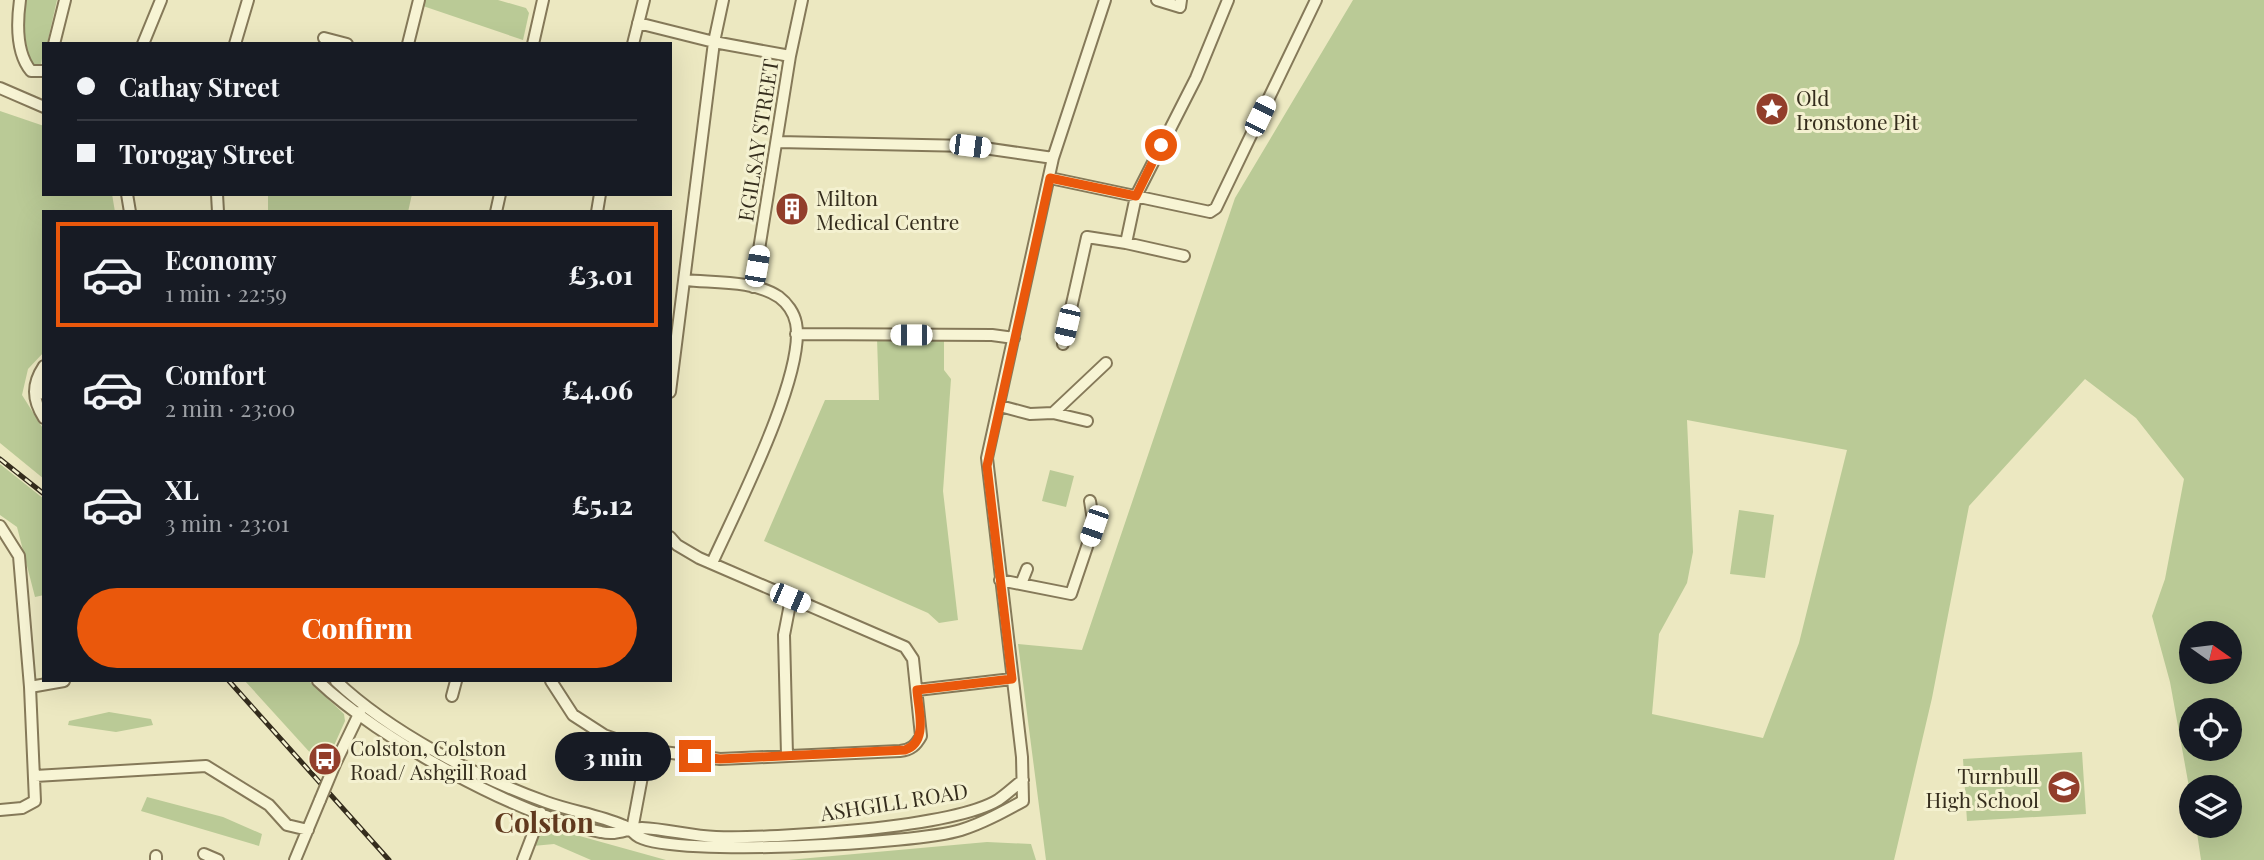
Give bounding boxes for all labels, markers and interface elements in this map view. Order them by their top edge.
street label: EGILSAY STREET [730,57,784,223]
text: Cathay Street [119,69,279,104]
place label: Old Ironstone Pit [1796,83,1919,135]
place icon: Old Ironstone Pit [1753,90,1791,128]
car [1242,93,1279,139]
route start [1145,129,1177,161]
car [948,133,993,159]
text: Torogay Street [119,136,294,171]
place label: Milton Medical Centre [816,183,959,235]
building icon: Milton Medical Centre [773,190,811,228]
text: Economy [165,242,276,277]
icon: car [81,243,144,306]
car [744,243,771,289]
text: £3.01 [568,257,633,292]
text: 1 min · 22:59 [165,277,287,308]
car [1053,302,1082,348]
car [891,325,933,346]
text: Comfort [165,357,266,392]
icon: car [81,358,144,421]
text: £4.06 [562,372,633,407]
text: 2 min · 23:00 [165,392,295,423]
text: XL [165,472,199,507]
icon: car [81,473,144,536]
text: £5.12 [572,487,633,522]
car [1078,503,1111,549]
text: 3 min · 23:01 [165,507,289,538]
car [767,580,814,616]
button: Confirm [77,588,637,668]
north arrow [2179,621,2242,684]
map controls [2179,621,2242,838]
button: locate [2179,698,2242,761]
callout: 3 min [555,732,670,780]
place label: Colston, Colston Road/ Ashgill Road [350,733,527,785]
bus stop icon: Colston, Colston Road/ Ashgill Road [306,740,344,778]
route end [679,740,711,772]
text: 3 min [583,741,643,772]
place label: Turnbull High School [1926,761,2039,813]
school or university icon: Turnbull High School [2045,768,2083,806]
button: layers [2179,775,2242,838]
street label: ASHGILL ROAD [817,776,970,827]
district label: Colston [494,803,594,840]

